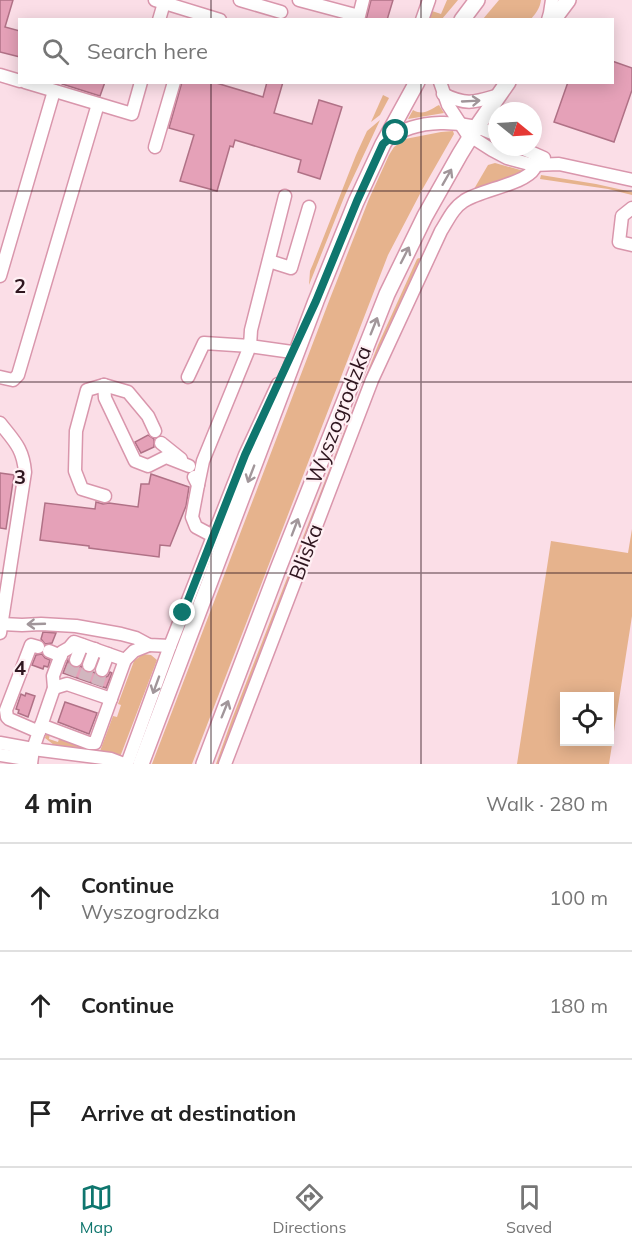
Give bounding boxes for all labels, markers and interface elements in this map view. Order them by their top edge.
search box [18,18,614,84]
icon: search [39,35,72,68]
text: Search here [87,37,208,65]
one-way arrow [461,95,480,106]
north arrow [488,102,542,156]
route start [382,119,408,145]
one-way arrow [442,169,454,186]
one-way arrow [399,247,411,264]
text: 2 [14,273,26,298]
one-way arrow [369,317,380,336]
street label: Wyszogrodzka [300,342,376,487]
text: 3 [14,464,26,489]
one-way arrow [244,464,255,483]
one-way arrow [290,518,301,537]
street label: Bliska [283,520,328,583]
route end [169,599,195,625]
one-way arrow [27,619,47,630]
text: 4 [14,655,26,680]
one-way arrow [150,675,161,694]
map controls [560,692,614,746]
button: locate [560,692,614,746]
one-way arrow [220,700,231,719]
text: 4 min [24,787,93,820]
text: Walk · 280 m [486,791,608,816]
text: Continue [81,871,174,899]
icon: ahead [24,881,57,914]
text: 100 m [549,885,608,910]
text: Wyszogrodzka [81,899,220,924]
icon: ahead [24,989,57,1022]
text: Continue [81,991,174,1019]
text: 180 m [549,993,608,1018]
icon: arrive [24,1097,57,1130]
text: Arrive at destination [81,1099,296,1127]
tab: Map [80,1181,113,1237]
tab: Directions [272,1181,346,1237]
tab: Saved [506,1181,552,1237]

